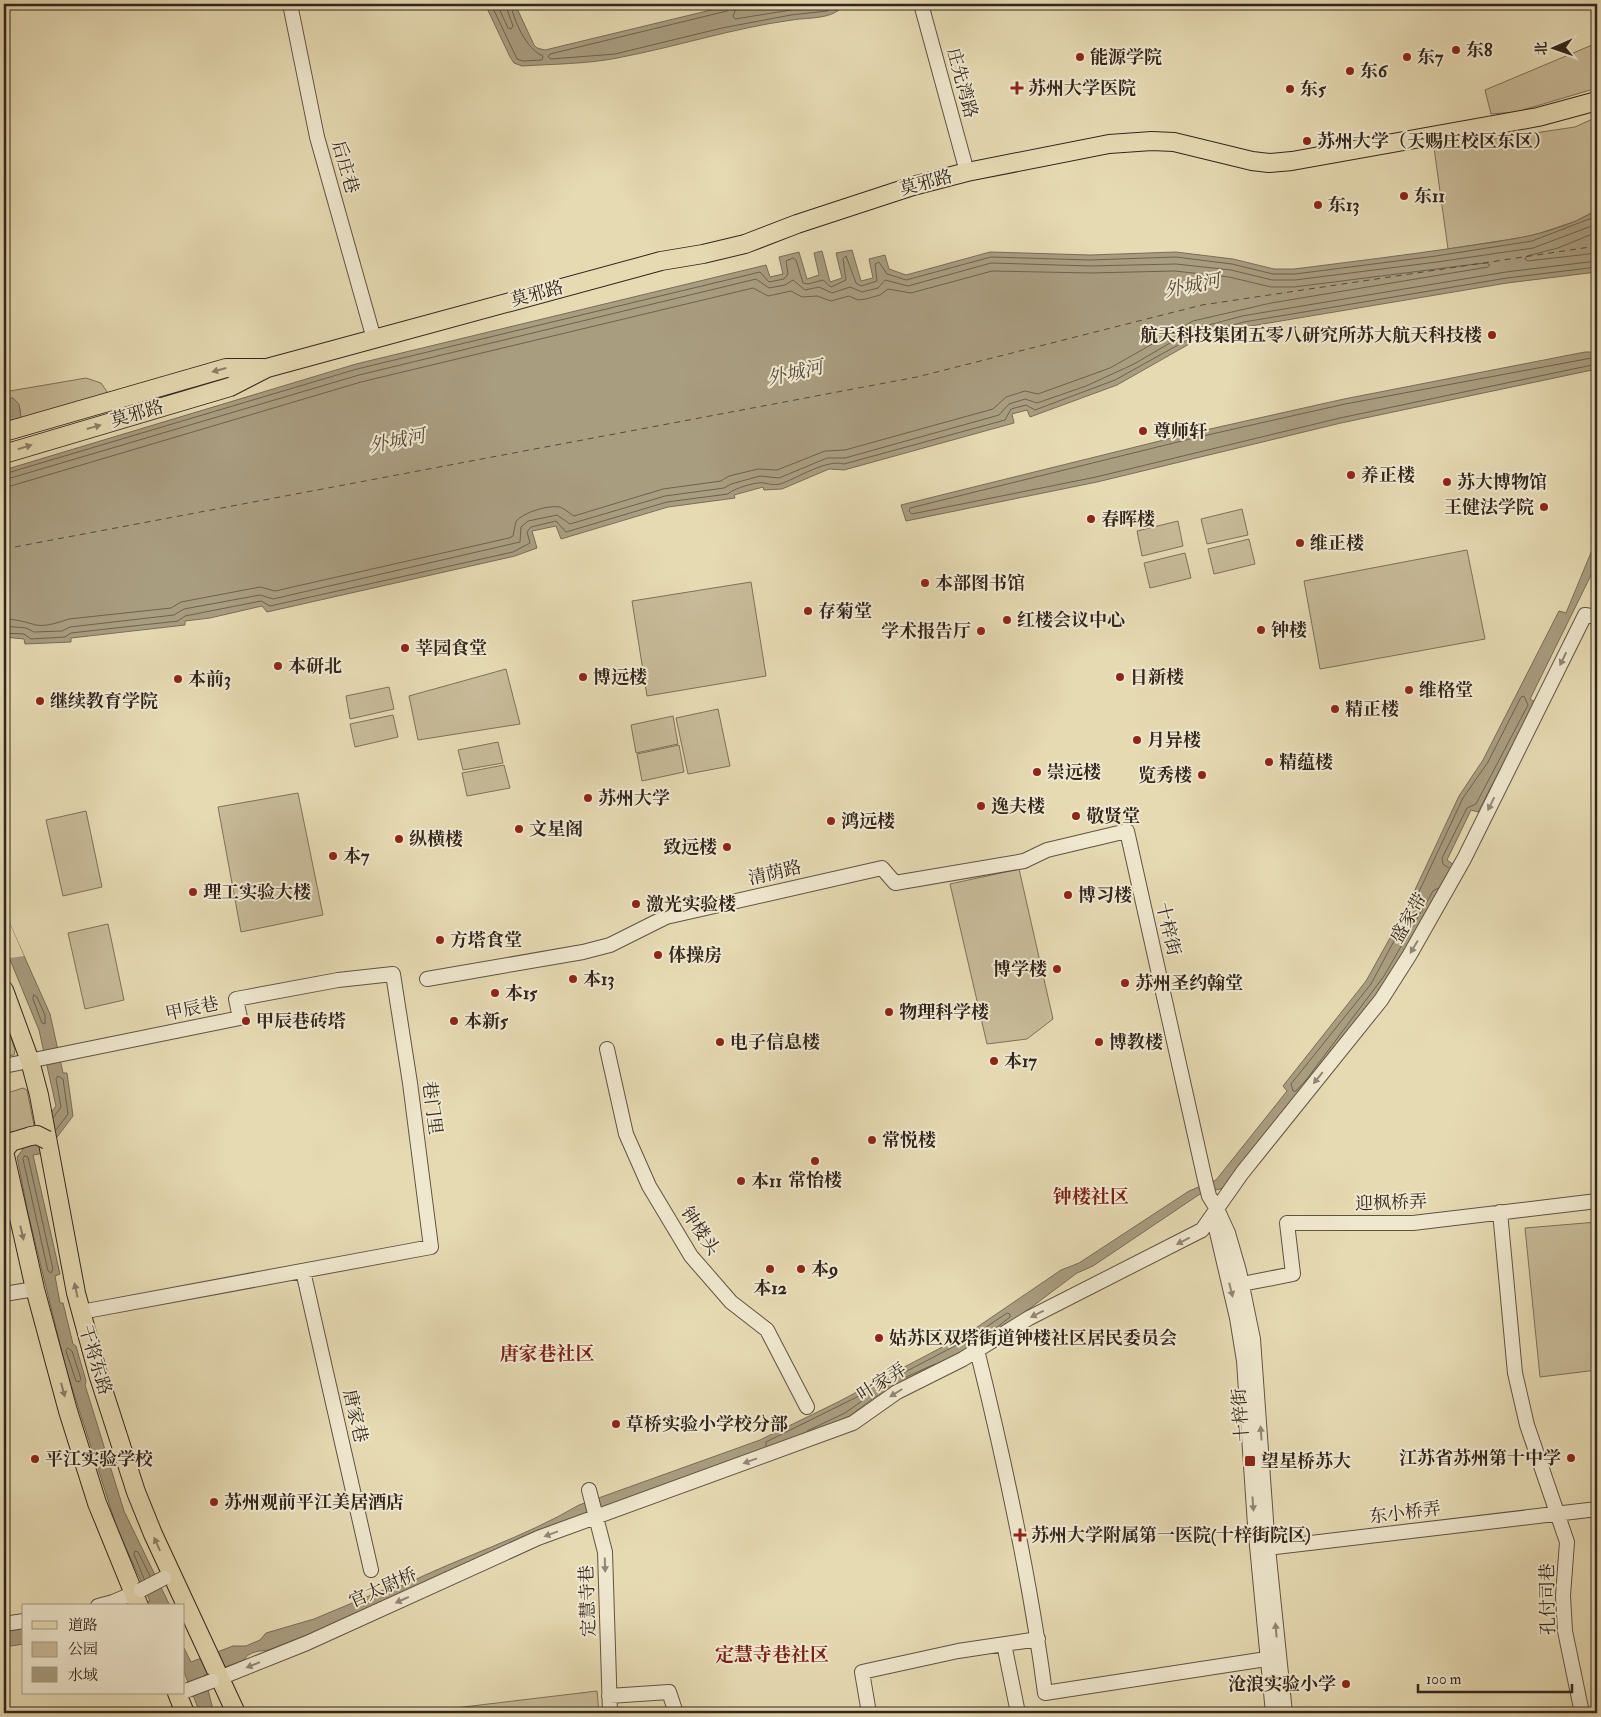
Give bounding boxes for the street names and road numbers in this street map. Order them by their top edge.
street label: 庄先湾路 [942,45,982,121]
street label: 后庄巷 [327,138,363,196]
street label: 莫邪路 [897,165,955,201]
street label: 莫邪路 [508,276,566,312]
street label: 莫邪路 [108,396,166,432]
street label: 清荫路 [746,856,804,890]
street label: 盛家带 [1386,889,1432,947]
street label: 十梓街 [1151,900,1185,958]
street label: 甲辰巷 [163,992,221,1026]
street label: 巷门里 [417,1080,447,1136]
street label: 迎枫桥弄 [1355,1190,1427,1216]
street label: 钟楼头 [675,1202,725,1260]
street label: 干将东路 [73,1322,117,1398]
street label: 叶家弄 [853,1358,911,1406]
street label: 唐家巷 [338,1387,372,1445]
street label: 十梓街 [1228,1387,1254,1443]
street label: 东小桥弄 [1368,1497,1442,1529]
street label: 官太尉桥 [345,1563,421,1613]
street label: 孔付司巷 [1536,1563,1560,1635]
street label: 定慧寺巷 [575,1565,601,1637]

